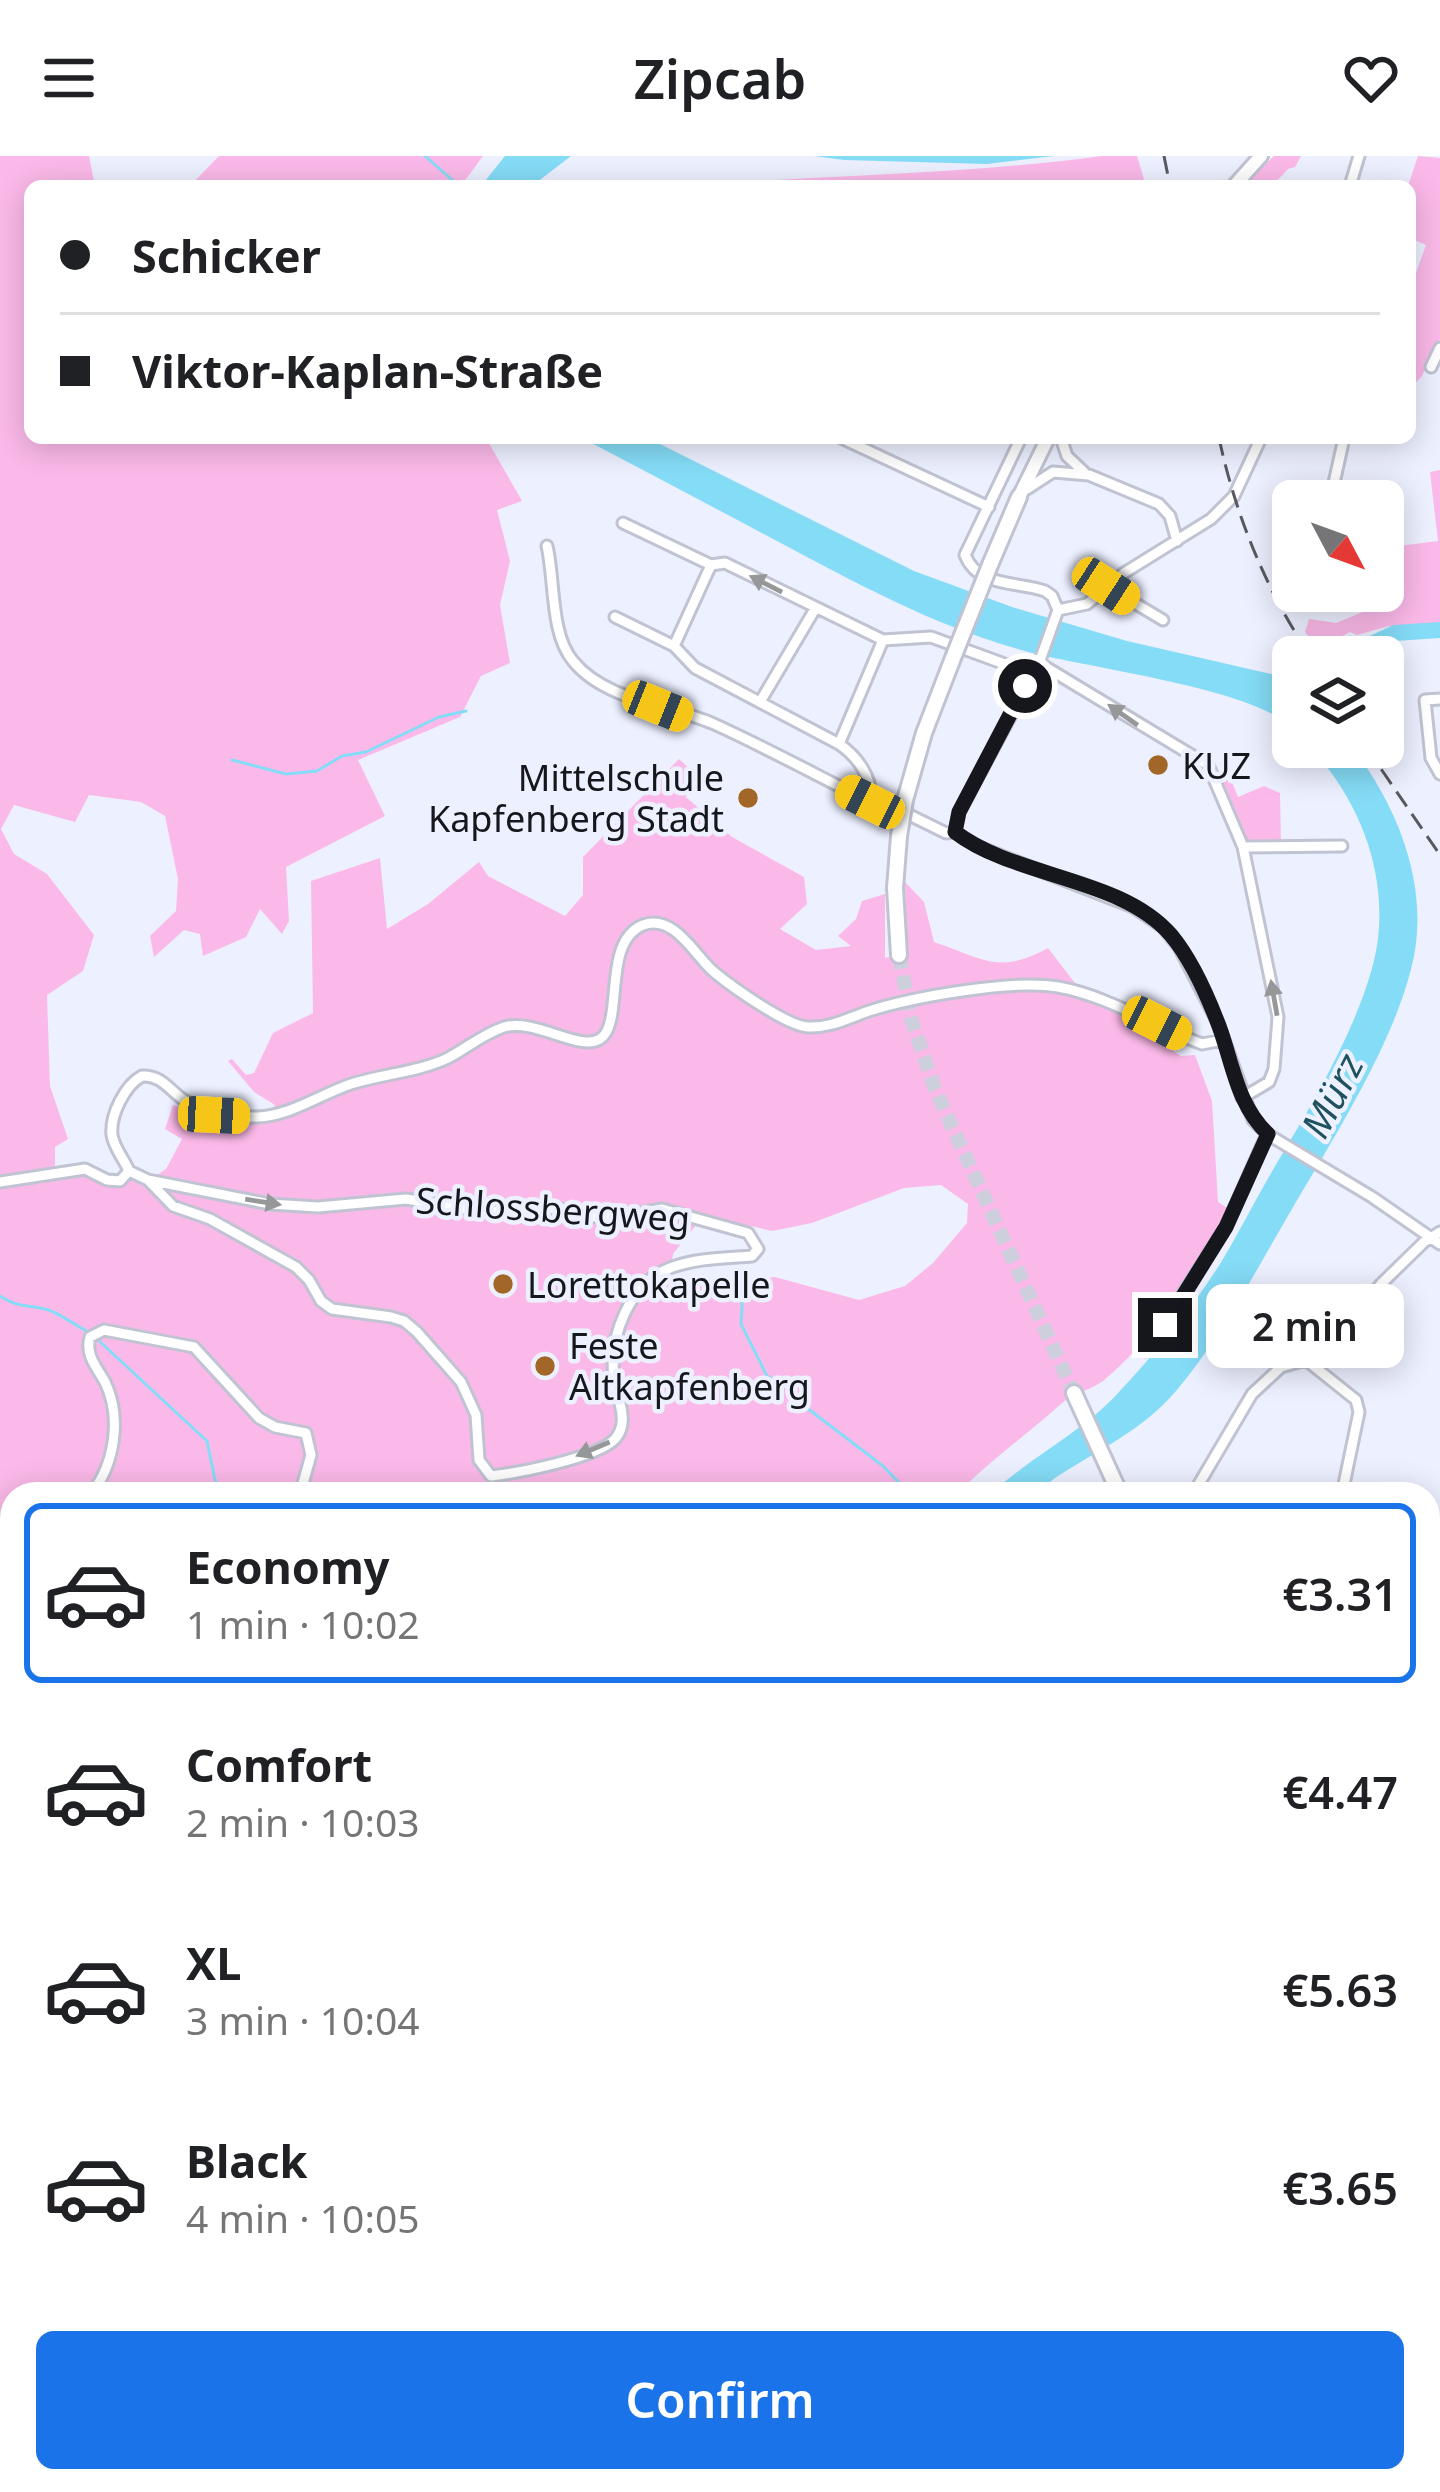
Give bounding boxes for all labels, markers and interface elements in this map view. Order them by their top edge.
text: Zipcab [634,41,806,115]
icon: menu [36,45,102,111]
icon: heart [1338,45,1404,111]
text: Schicker [132,225,321,286]
text: Viktor-Kaplan-Straße [132,340,603,401]
north arrow [1272,480,1404,612]
map controls [1272,480,1404,768]
car [1066,551,1146,621]
one-way arrow [748,574,783,594]
button: layers [1272,636,1404,768]
route start [998,659,1052,713]
car [618,676,698,736]
one-way arrow [1107,704,1139,727]
place label: KUZ [1182,741,1251,790]
marker: KUZ [1145,752,1171,778]
place label: Mittelschule Kapfenberg Stadt [428,753,724,843]
car [830,770,910,834]
marker: Mittelschule Kapfenberg Stadt [735,785,761,811]
one-way arrow [1265,979,1284,1016]
car [1117,991,1197,1055]
water label: Mürz [1287,1043,1375,1146]
car [177,1095,251,1135]
street label: Schlossbergweg [414,1175,692,1243]
one-way arrow [245,1192,282,1211]
place label: Lorettokapelle [527,1260,771,1309]
marker: Lorettokapelle [490,1271,516,1297]
callout: 2 min [1207,1283,1405,1367]
route end [1138,1298,1192,1352]
text: 2 min [1252,1299,1358,1352]
place label: Feste Altkapfenberg [569,1321,810,1411]
marker: Feste Altkapfenberg [532,1353,558,1379]
one-way arrow [575,1440,611,1459]
text: Economy [186,1536,390,1597]
icon: car [42,1539,150,1647]
text: €3.31 [1283,1563,1398,1624]
text: 1 min · 10:02 [186,1597,420,1650]
text: Comfort [186,1734,372,1795]
icon: car [42,1737,150,1845]
text: €4.47 [1283,1761,1398,1822]
text: 2 min · 10:03 [186,1795,420,1848]
text: XL [186,1932,241,1993]
icon: car [42,1935,150,2043]
text: €5.63 [1283,1959,1398,2020]
text: 3 min · 10:04 [186,1993,420,2046]
text: Black [186,2130,307,2191]
icon: car [42,2133,150,2241]
text: €3.65 [1283,2157,1398,2218]
text: 4 min · 10:05 [186,2191,420,2244]
button: Confirm [36,2331,1404,2469]

